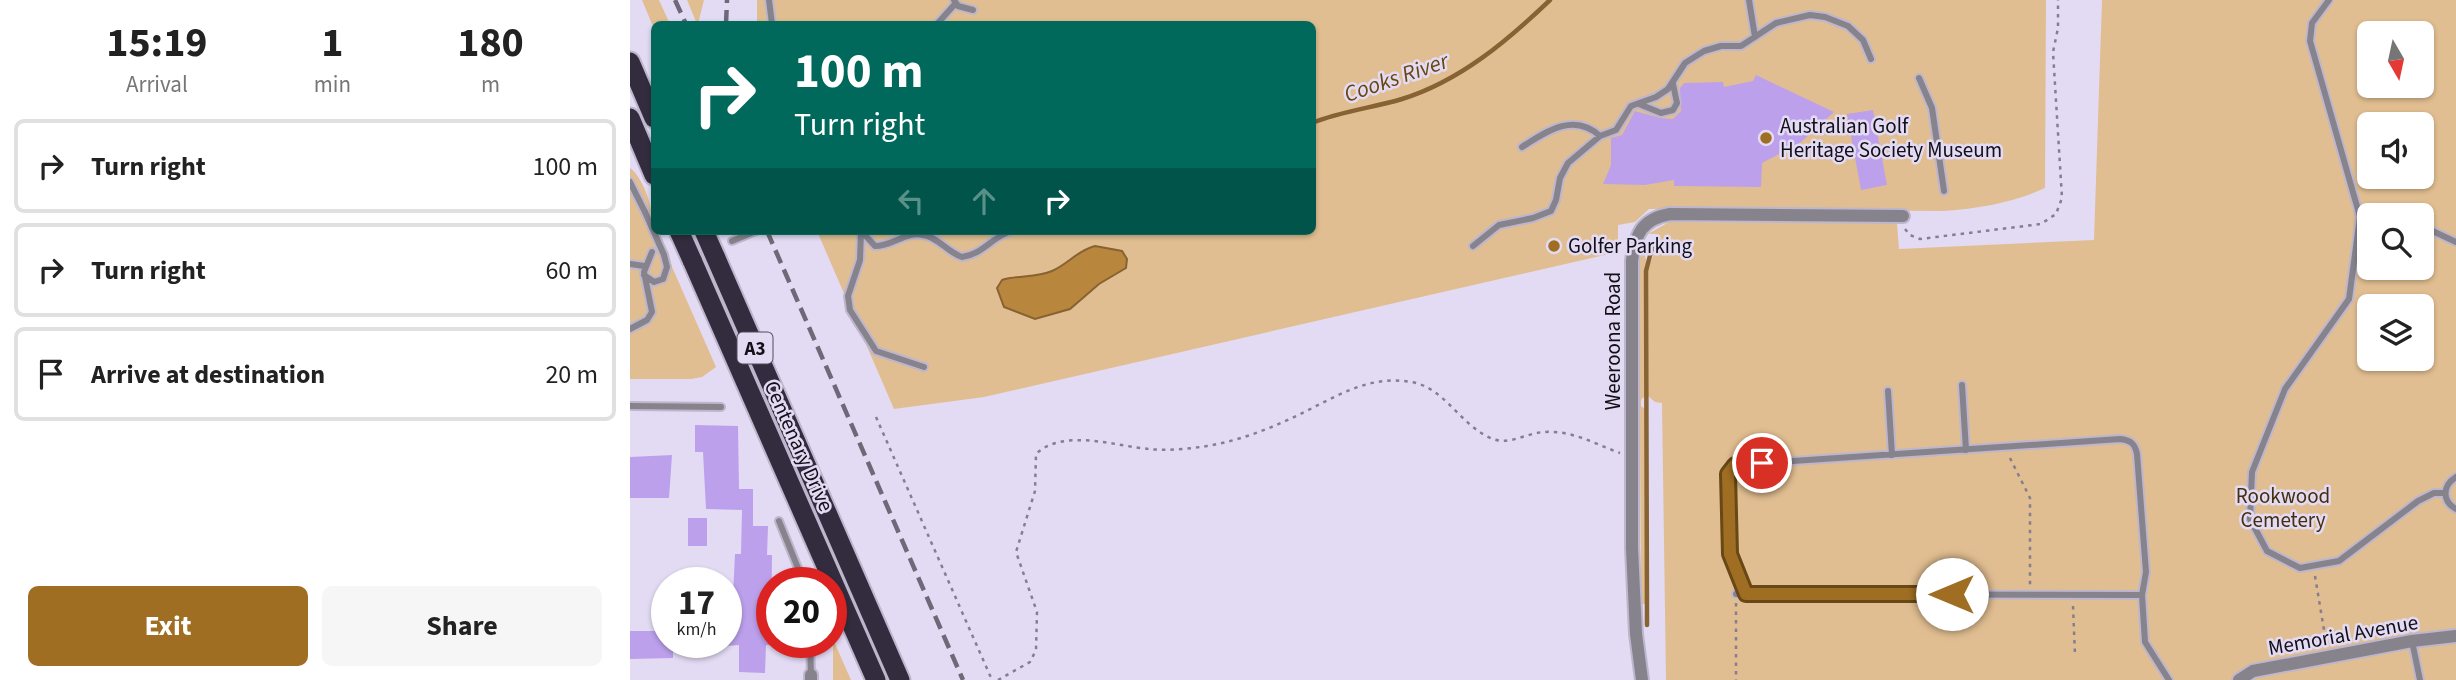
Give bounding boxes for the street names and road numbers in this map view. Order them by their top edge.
street label: Weeroona Road [1598,272,1628,410]
road number: A3 [738,332,772,364]
street label: Centenary Drive [757,376,841,516]
street label: Memorial Avenue [2266,607,2420,663]

